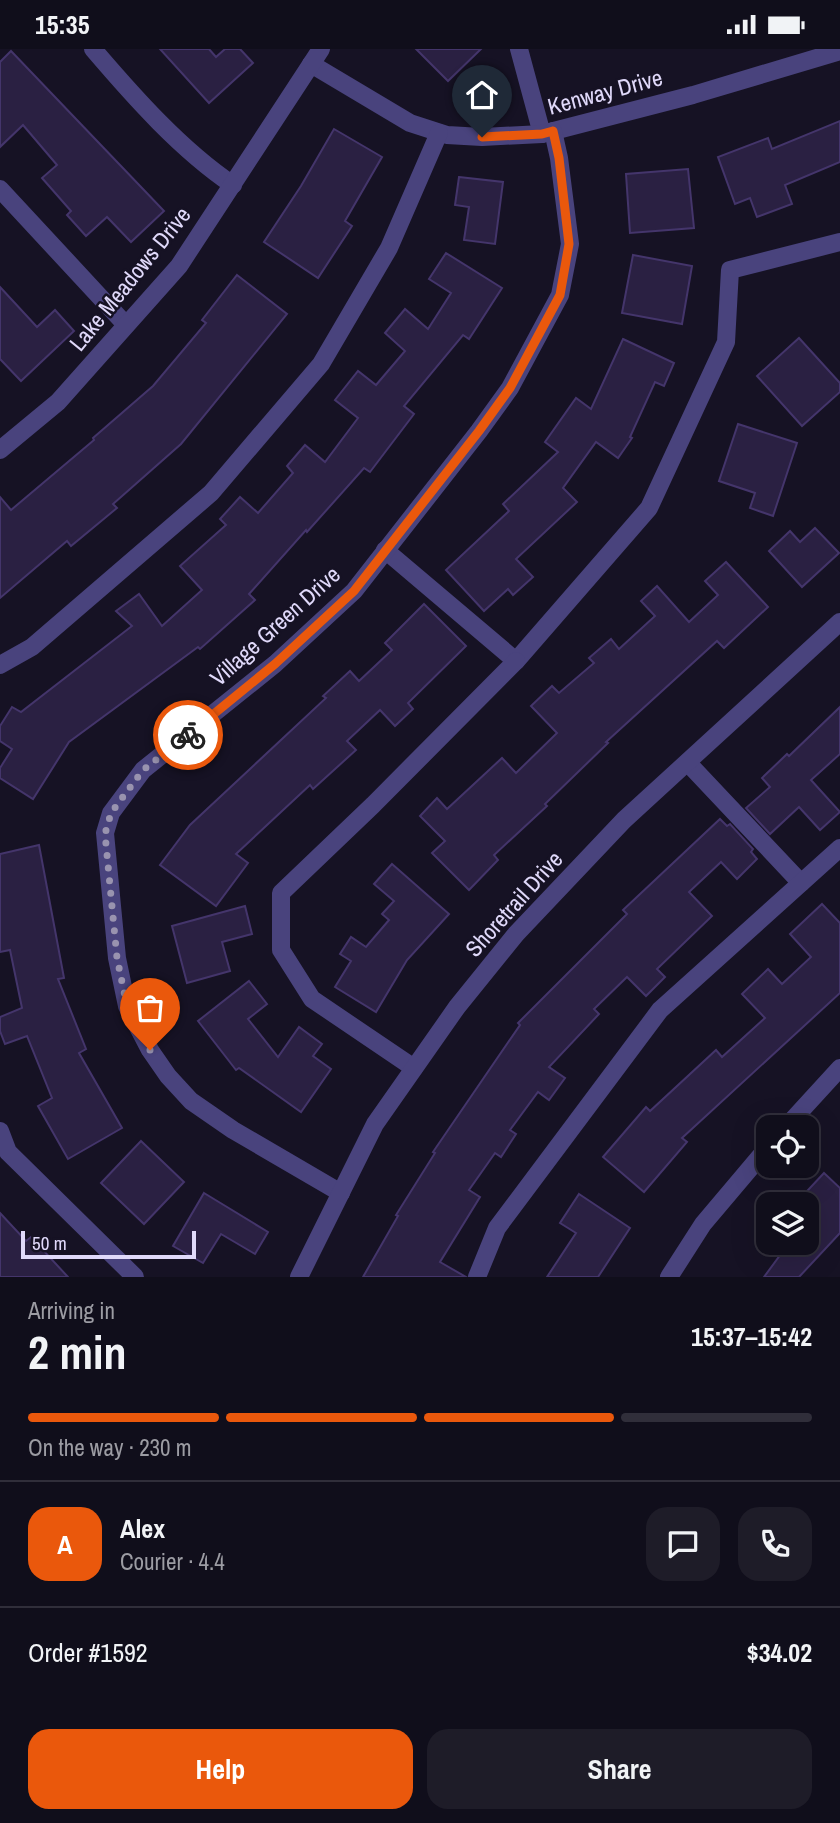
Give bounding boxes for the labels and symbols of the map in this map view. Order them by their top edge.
street label: Kenway Drive [544,61,666,122]
pin [452,65,512,137]
street label: Lake Meadows Drive [62,200,197,357]
street label: Village Green Drive [203,559,346,692]
courier [153,700,223,770]
street label: Shoretrail Drive [458,844,569,963]
pin [120,978,180,1050]
scale bar [21,1228,196,1260]

